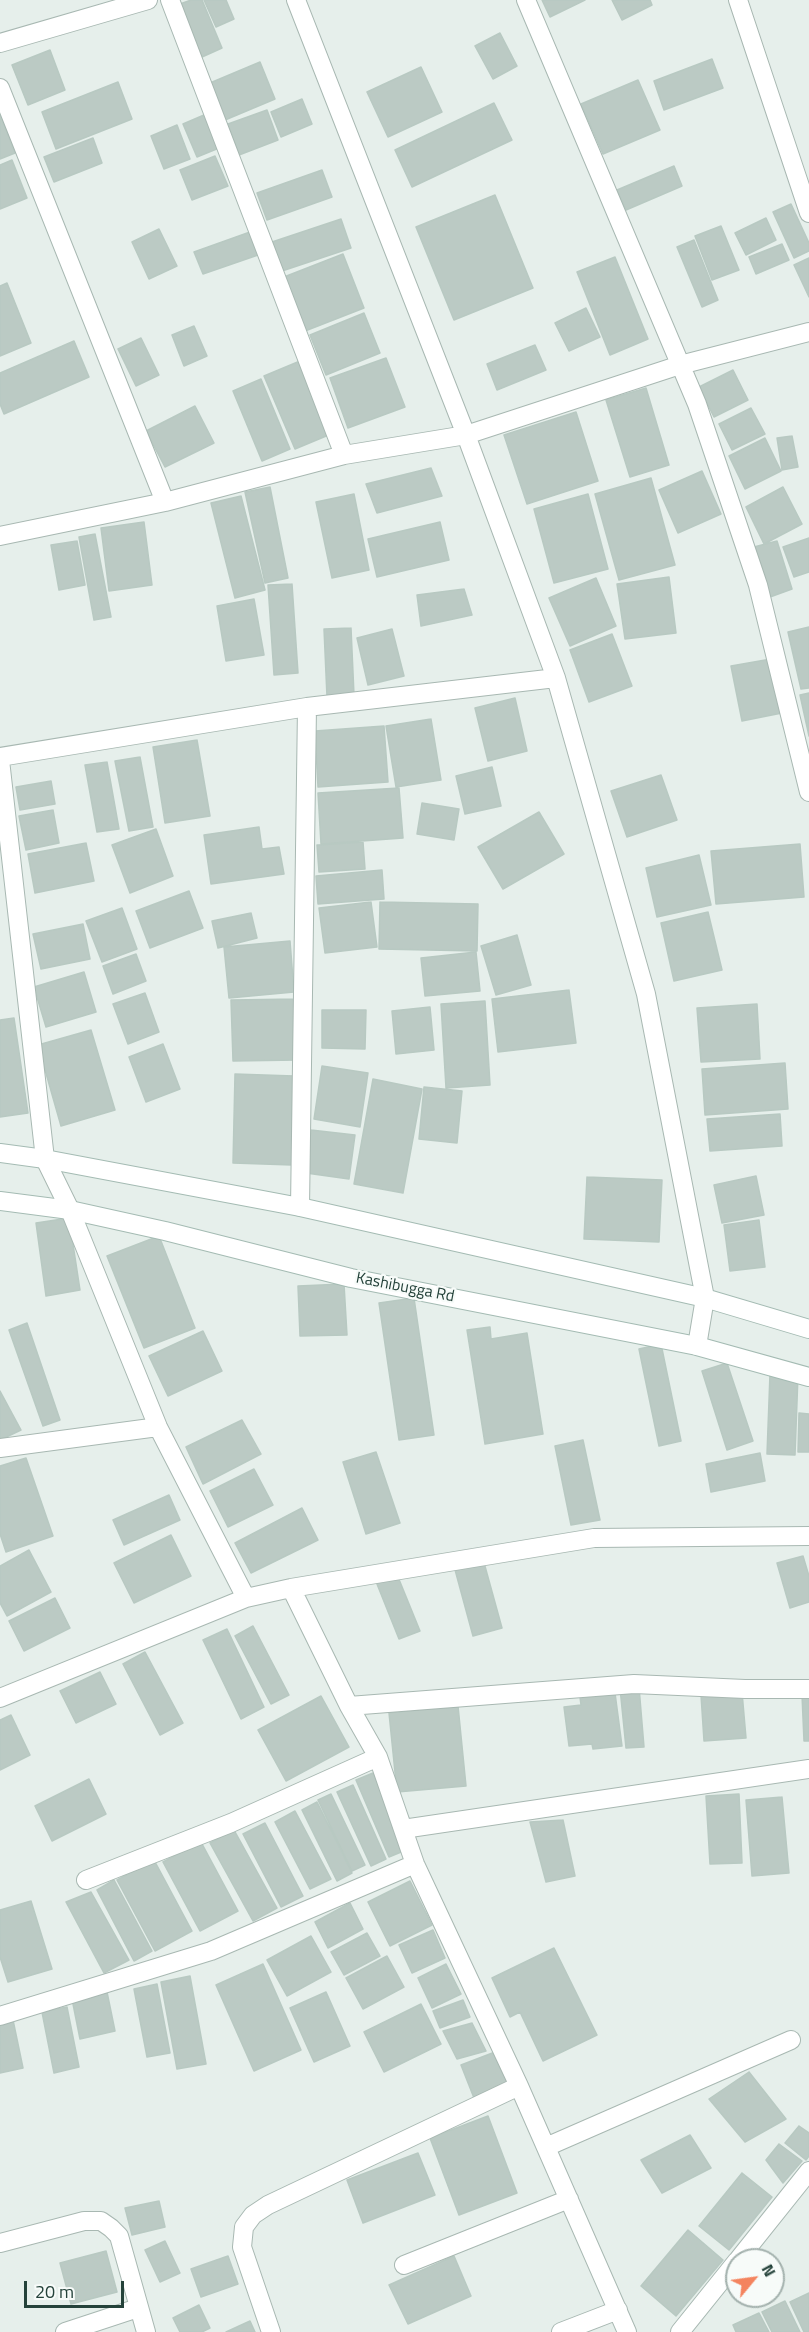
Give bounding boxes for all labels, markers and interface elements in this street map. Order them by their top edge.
street label: Kashibugga Rd [354,1269,456,1307]
north arrow [725,2248,785,2308]
text: N [756,2260,782,2281]
scale bar [27,2269,128,2307]
text: 20 m [35,2278,74,2305]

